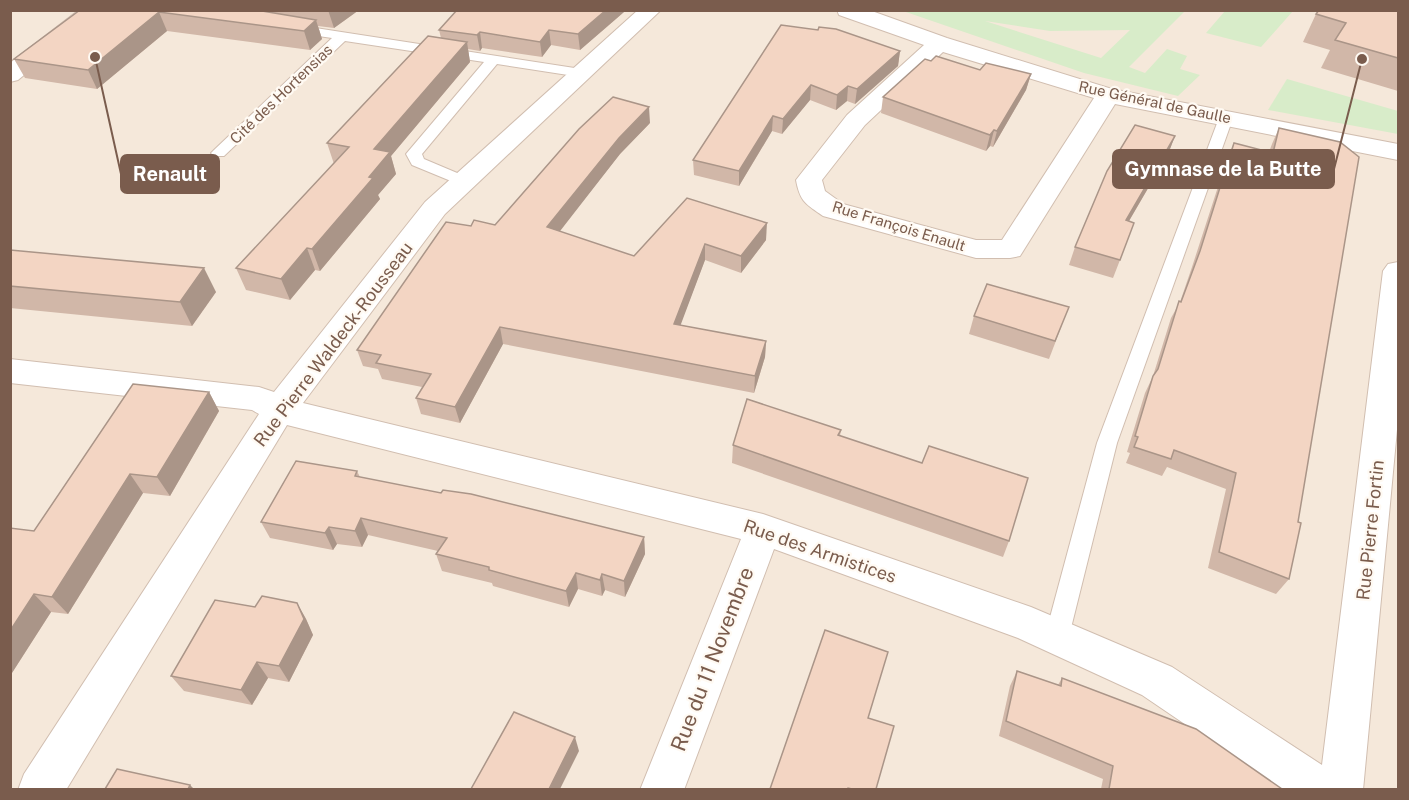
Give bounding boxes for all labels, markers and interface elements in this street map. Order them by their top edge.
street label: Cité des Hortensias [226,41,336,147]
street label: Rue Général de Gaulle [1077,78,1233,126]
callout: Gymnase de la Butte [1113,150,1334,188]
callout: Renault [121,155,219,193]
text: Gymnase de la Butte [1125,157,1322,181]
text: Renault [133,162,207,186]
street label: Rue François Enault [830,198,968,254]
street label: Rue Pierre Waldeck-Rousseau [249,238,417,450]
street label: Rue Pierre Fortin [1352,459,1388,601]
street label: Rue des Armistices [741,515,899,587]
street label: Rue du 11 Novembre [665,563,759,755]

